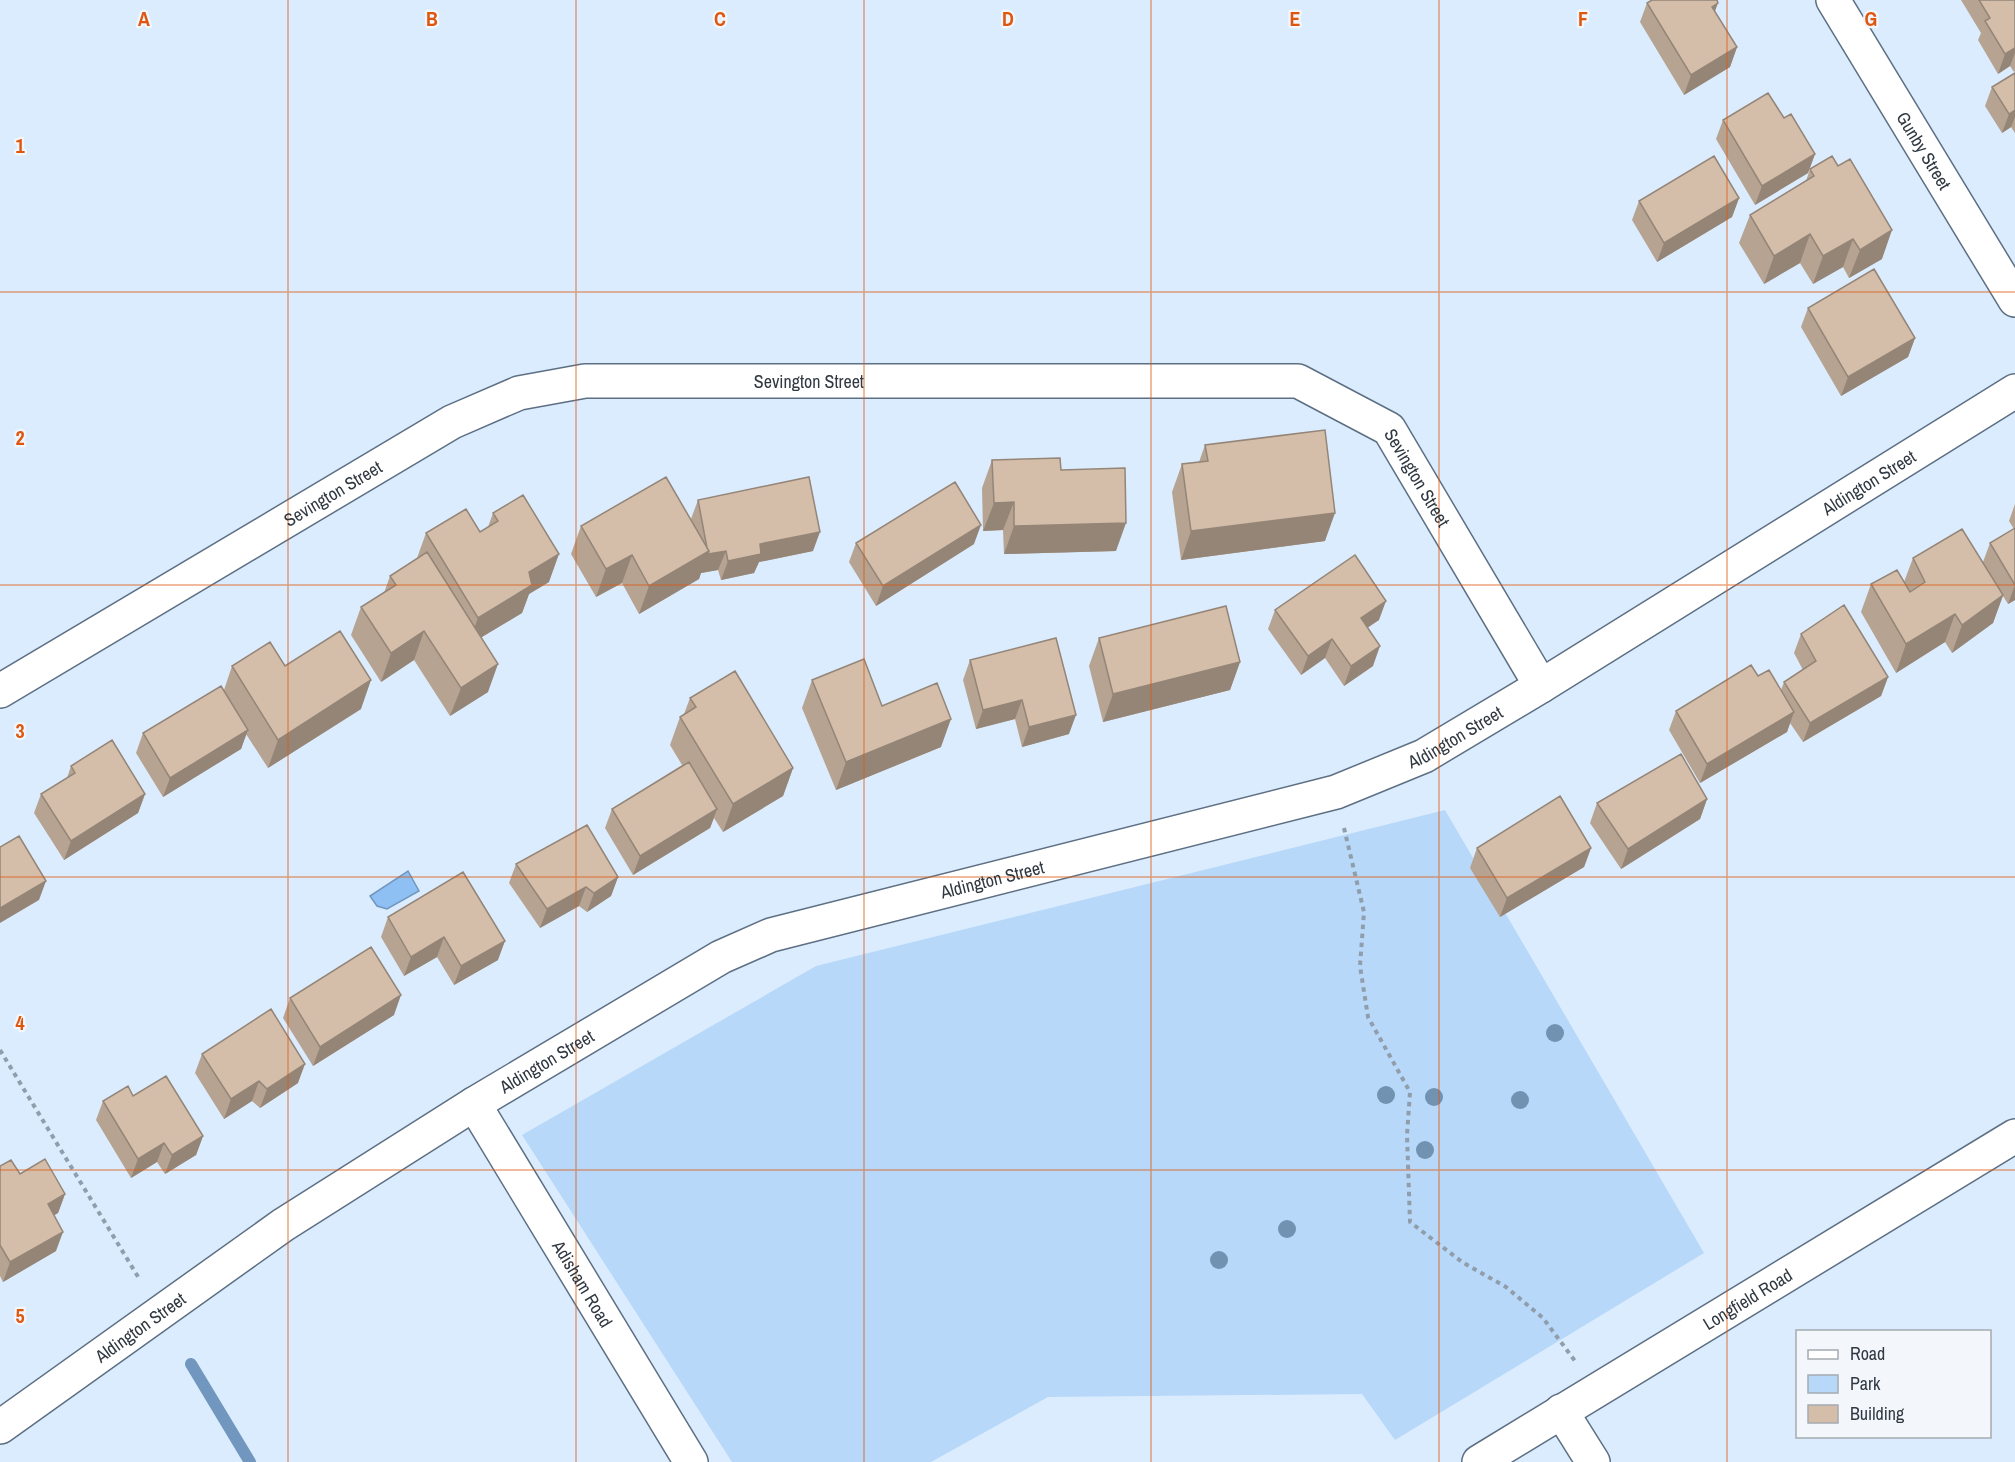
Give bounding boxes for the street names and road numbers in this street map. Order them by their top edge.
street label: Gunby Street [1891,107,1958,194]
street label: Sevington Street [754,369,864,394]
street label: Sevington Street [1379,423,1456,531]
street label: Aldington Street [1816,443,1920,521]
street label: Sevington Street [279,454,386,532]
street label: Aldington Street [1403,699,1507,774]
street label: Aldington Street [937,854,1047,904]
street label: Aldington Street [494,1023,598,1099]
street label: Adisham Road [546,1234,619,1332]
street label: Longfield Road [1698,1262,1797,1336]
street label: Aldington Street [89,1286,190,1369]

